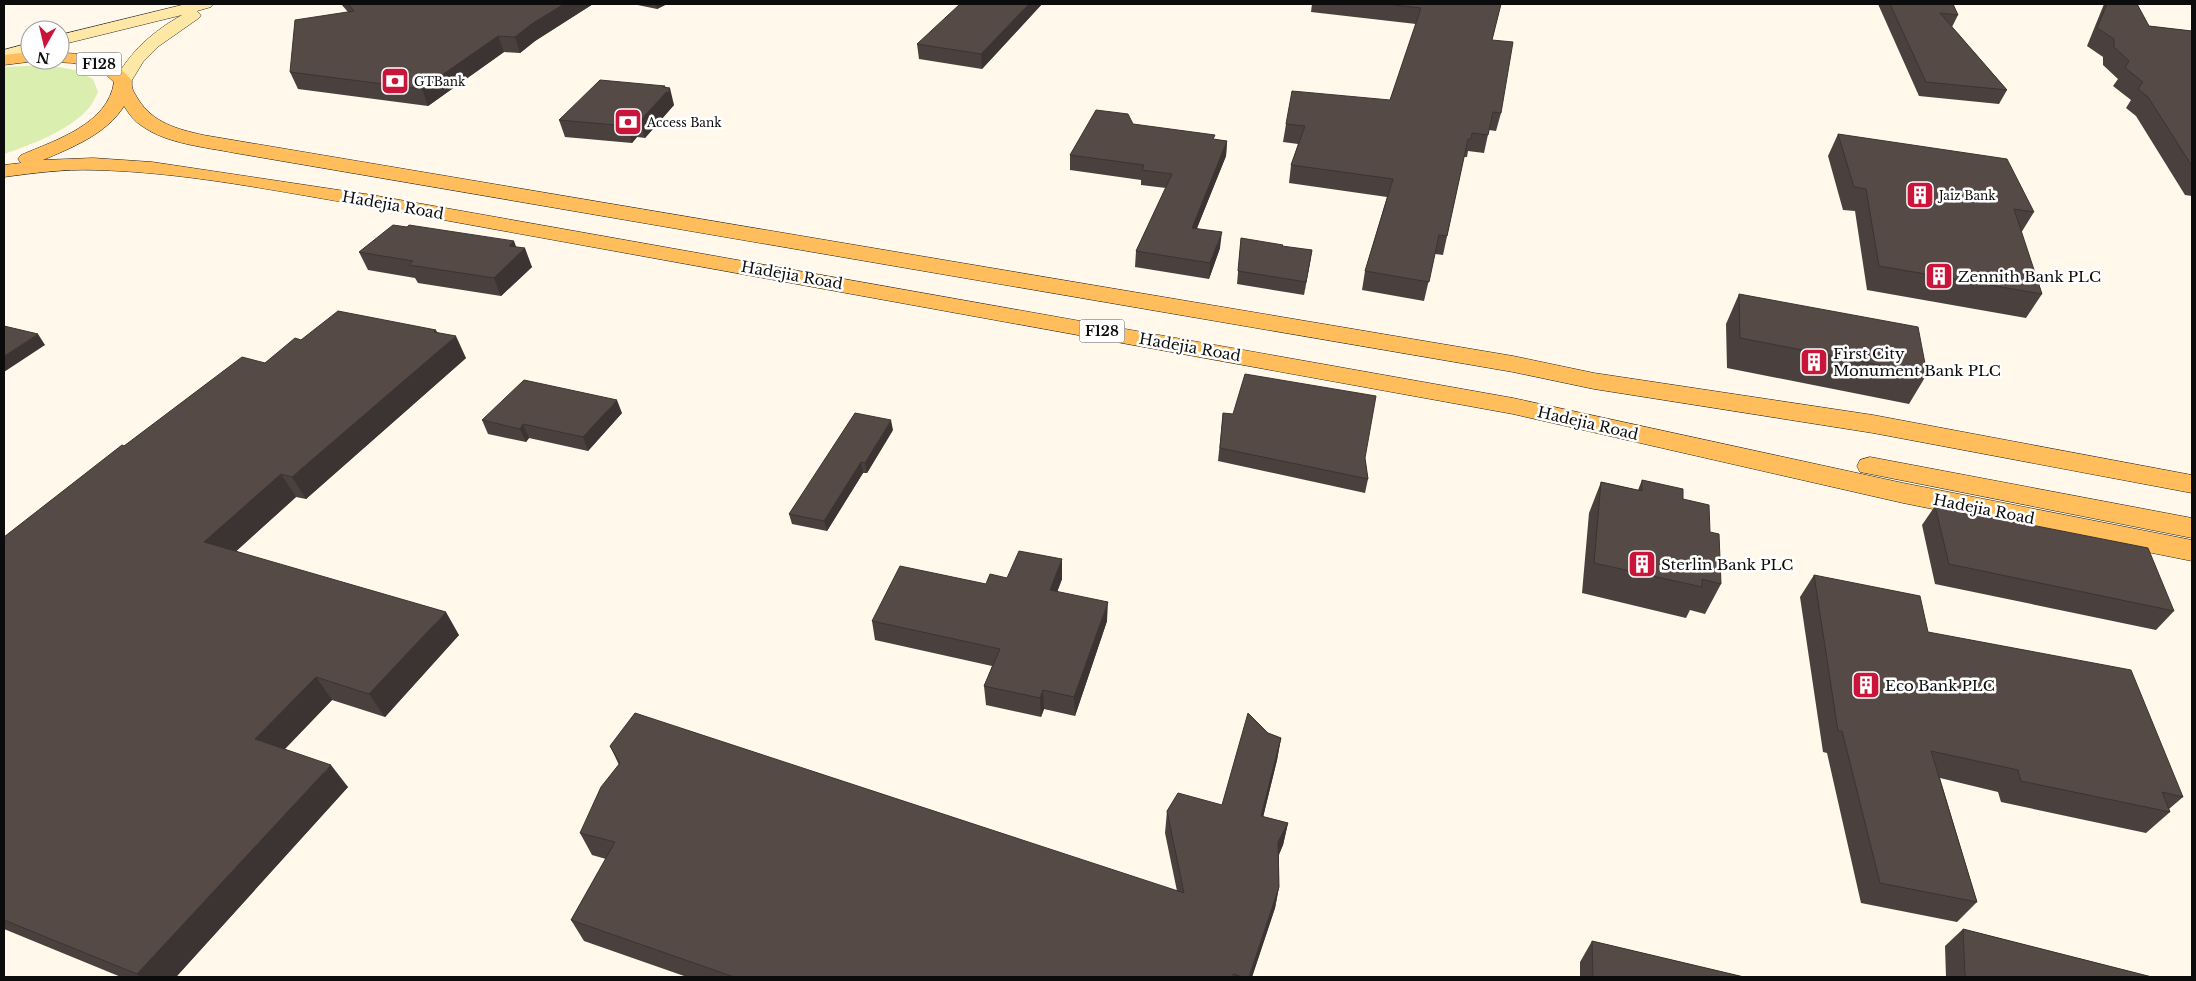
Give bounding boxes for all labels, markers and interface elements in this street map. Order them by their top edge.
north arrow [20,20,70,70]
text: N [35,48,51,68]
road number: F128 [76,52,122,76]
bank icon: GTBank [380,66,410,96]
place label: GTBank [414,74,466,89]
bank icon: Access Bank [613,107,643,137]
place label: Access Bank [646,115,722,130]
building icon: Jaiz Bank [1905,180,1935,210]
street label: Hadejia Road [341,187,445,223]
place label: Jaiz Bank [1937,188,1996,203]
street label: Hadejia Road [740,257,844,293]
building icon: Zennith Bank PLC [1924,261,1954,291]
place label: Zennith Bank PLC [1958,267,2101,286]
road number: F128 [1080,320,1124,342]
street label: Hadejia Road [1138,329,1242,365]
place label: First City Monument Bank PLC [1833,344,2001,380]
building icon: First City Monument Bank PLC [1799,347,1829,377]
street label: Hadejia Road [1536,402,1640,444]
street label: Hadejia Road [1932,490,2036,528]
building icon: Sterlin Bank PLC [1627,549,1657,579]
place label: Sterlin Bank PLC [1661,555,1793,574]
building icon: Eco Bank PLC [1851,670,1881,700]
place label: Eco Bank PLC [1885,676,1995,695]

